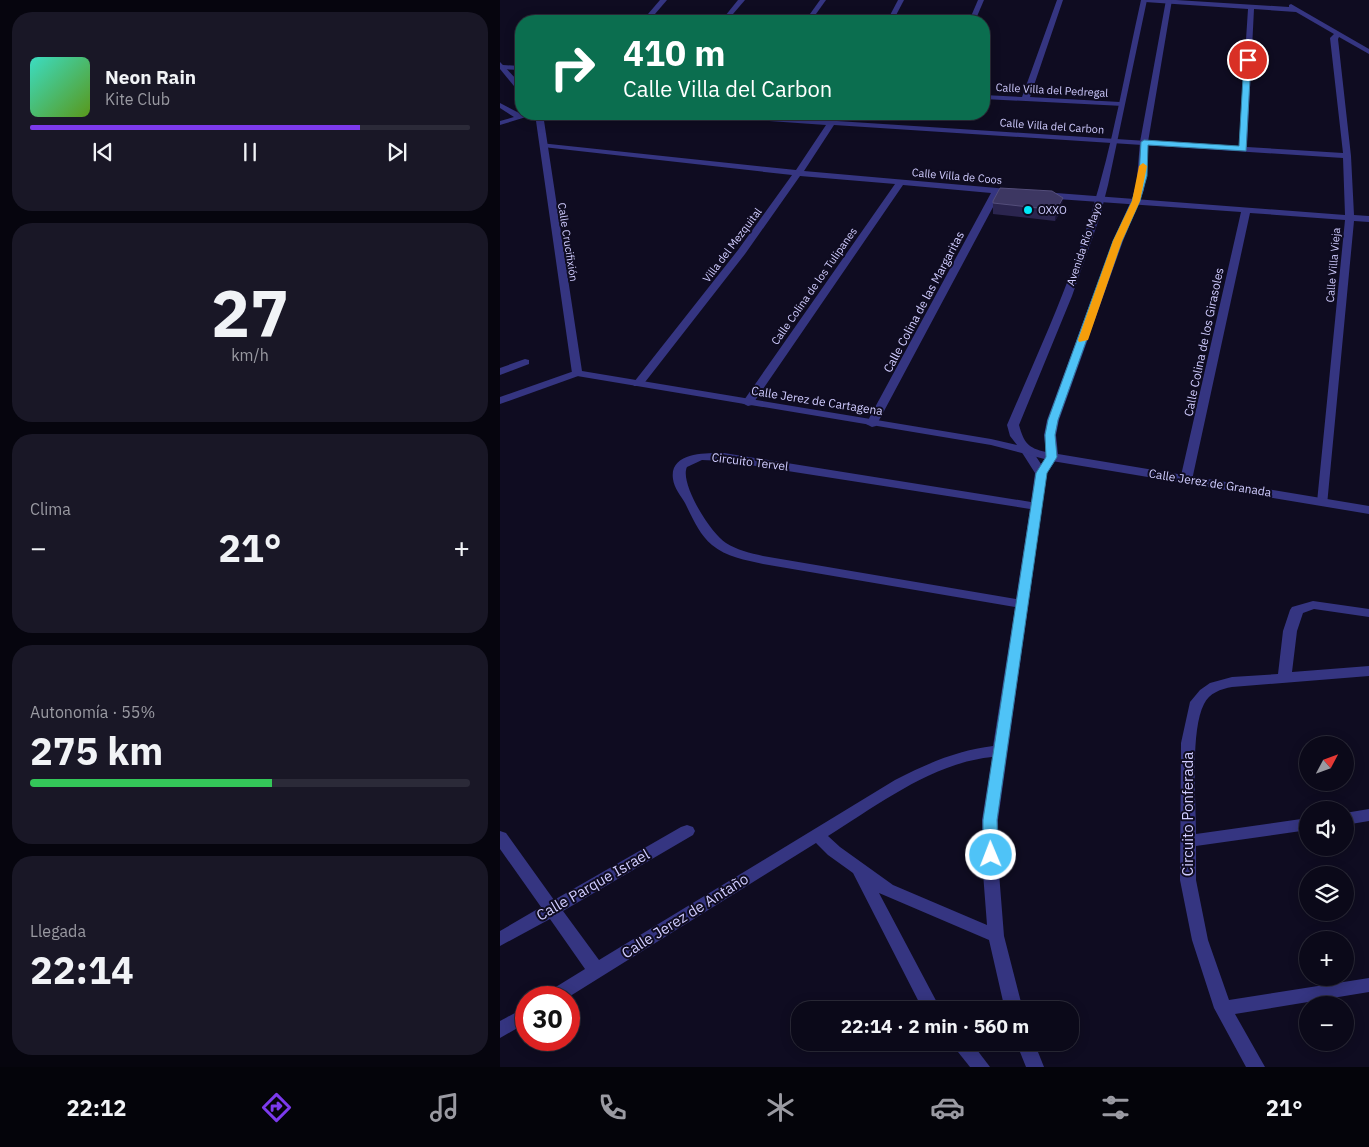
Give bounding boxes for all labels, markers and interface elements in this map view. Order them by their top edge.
text: 410 m [623,30,726,76]
icon: right [540,35,605,100]
pin [1227,39,1269,81]
icon: arrive [1234,46,1262,74]
text: Neon Rain [105,65,196,89]
text: Calle Villa del Carbon [623,74,832,103]
street label: Calle Villa del Pedregal [995,80,1109,100]
text: Kite Club [105,89,170,109]
street label: Calle Villa del Carbon [999,115,1105,137]
icon: previous [89,138,117,166]
icon: pause [236,138,264,166]
icon: next [383,138,411,166]
street label: Calle Villa de Coos [911,165,1003,187]
street label: Avenida Río Mayo [1063,201,1105,287]
street label: Calle Crucifixión [555,202,581,282]
place label: OXXO [1038,203,1067,217]
marker: OXXO [1022,204,1034,216]
street label: Villa del Mezquital [699,205,765,285]
street label: Calle Colina de los Tulipanes [768,224,860,348]
street label: Calle Villa Vieja [1323,227,1343,303]
street label: Calle Colina de las Margaritas [880,228,967,375]
street label: Calle Colina de los Girasoles [1180,266,1227,418]
text: 27 [211,270,289,355]
text: km/h [231,345,269,365]
street label: Calle Jerez de Cartagena [750,383,885,418]
street label: Circuito Tervel [711,449,789,474]
street label: Calle Jerez de Granada [1148,465,1273,500]
text: Clima [30,499,71,519]
text: 21° [218,523,282,572]
text: − [30,529,47,566]
text: + [453,529,470,566]
text: Autonomía · 55% [30,702,155,722]
text: 275 km [30,726,163,775]
north arrow [1299,736,1354,791]
map controls [1299,736,1354,1051]
street label: Circuito Ponferada [1178,752,1197,876]
button: sound [1299,801,1354,856]
position arrow [964,828,1016,880]
street label: Calle Parque Israel [533,844,653,925]
button: layers [1299,866,1354,921]
street label: Calle Jerez de Antaño [618,869,752,962]
text: Llegada [30,921,86,941]
button: + [1299,931,1354,986]
text: 22:14 [30,945,134,994]
speed limit sign: 30 [515,986,580,1051]
button: − [1299,996,1354,1051]
text: 22:14 · 2 min · 560 m [841,1014,1029,1038]
icon: directions [259,1090,294,1125]
icon: music [427,1090,462,1125]
icon: phone [595,1090,630,1125]
icon: climate [763,1090,798,1125]
icon: car [930,1090,965,1125]
icon: filters [1098,1090,1133,1125]
text: 22:12 [66,1093,126,1122]
text: 21° [1266,1093,1303,1122]

